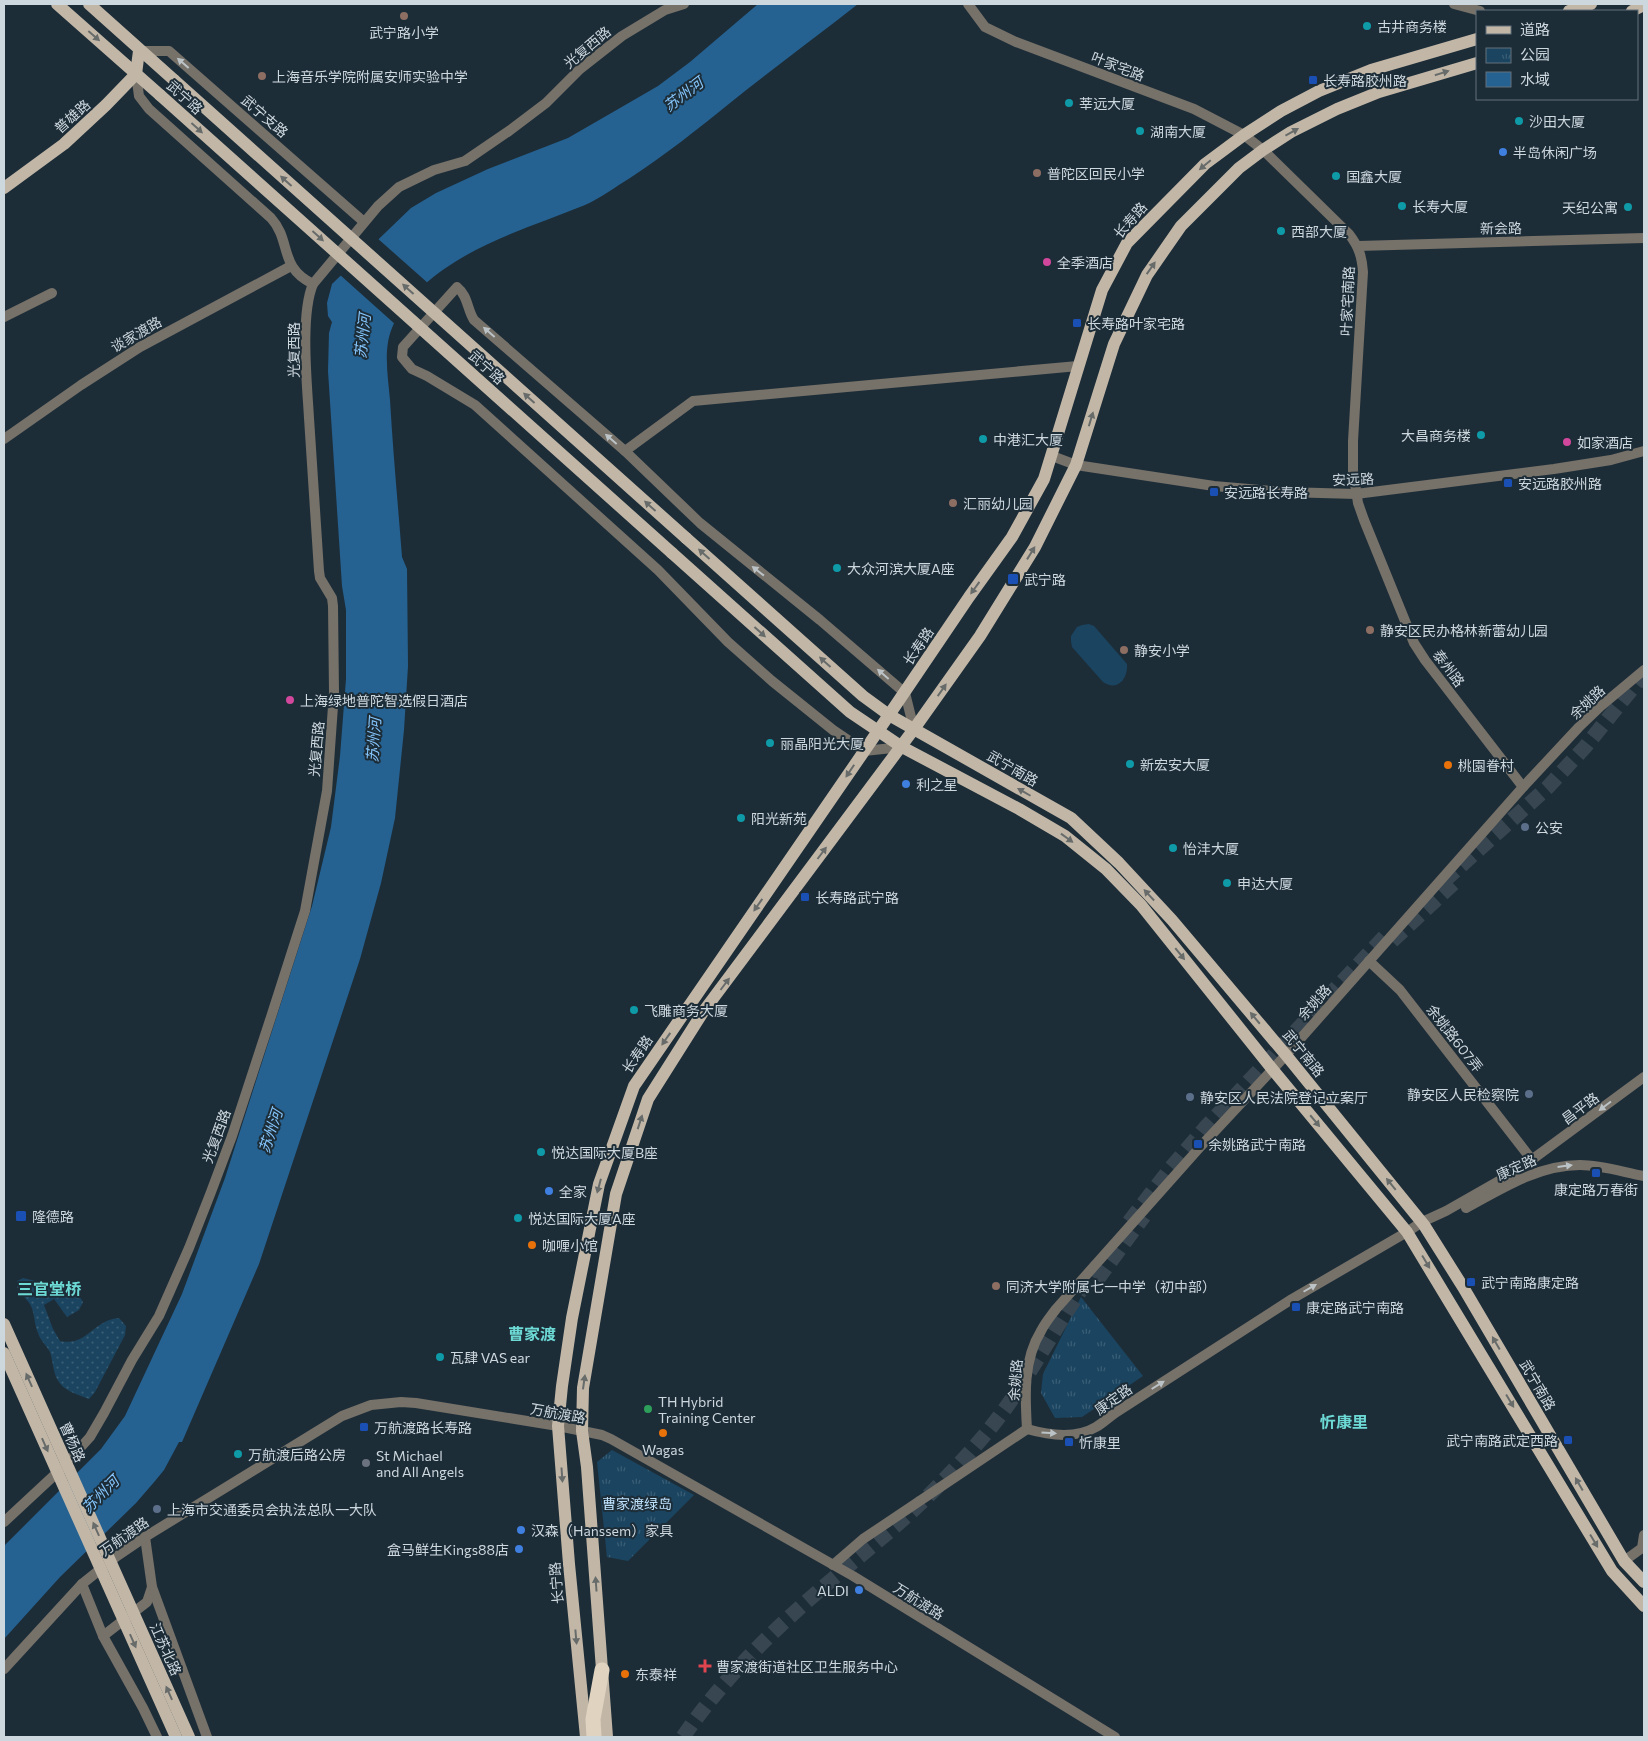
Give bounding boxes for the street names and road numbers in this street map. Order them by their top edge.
street label: 光复西路 [560,22,614,72]
street label: 叶家宅路 [1089,48,1147,84]
street label: 武宁路 [164,77,206,117]
street label: 武宁支路 [238,91,292,141]
street label: 普雄路 [51,96,93,136]
street label: 长寿路 [1110,199,1150,241]
street label: 新会路 [1480,219,1522,237]
street label: 叶家宅南路 [1337,266,1357,336]
street label: 谈家渡路 [108,313,164,355]
street label: 光复西路 [285,322,302,378]
street label: 武宁路 [466,347,508,387]
street label: 安远路 [1332,470,1374,488]
street label: 长寿路 [899,624,937,668]
street label: 泰州路 [1430,646,1468,690]
street label: 余姚路 [1566,681,1608,723]
street label: 光复西路 [305,720,327,778]
street label: 武宁南路 [985,747,1041,789]
street label: 余姚路 [1294,981,1334,1023]
street label: 余姚路607弄 [1423,1001,1487,1075]
street label: 武宁南路 [1280,1026,1328,1080]
street label: 长寿路 [618,1032,656,1076]
street label: 昌平路 [1558,1089,1602,1127]
street label: 光复西路 [198,1107,234,1165]
street label: 康定路 [1493,1151,1539,1183]
street label: 武宁南路 [1517,1357,1559,1413]
street label: 余姚路 [1005,1358,1025,1402]
street label: 康定路 [1091,1380,1135,1418]
street label: 万航渡路 [529,1400,587,1426]
street label: 曹杨路 [57,1419,89,1465]
street label: 万航渡路 [96,1513,152,1559]
street label: 长宁路 [546,1561,566,1605]
street label: 万航渡路 [891,1579,947,1623]
street label: 江苏北路 [147,1620,185,1678]

